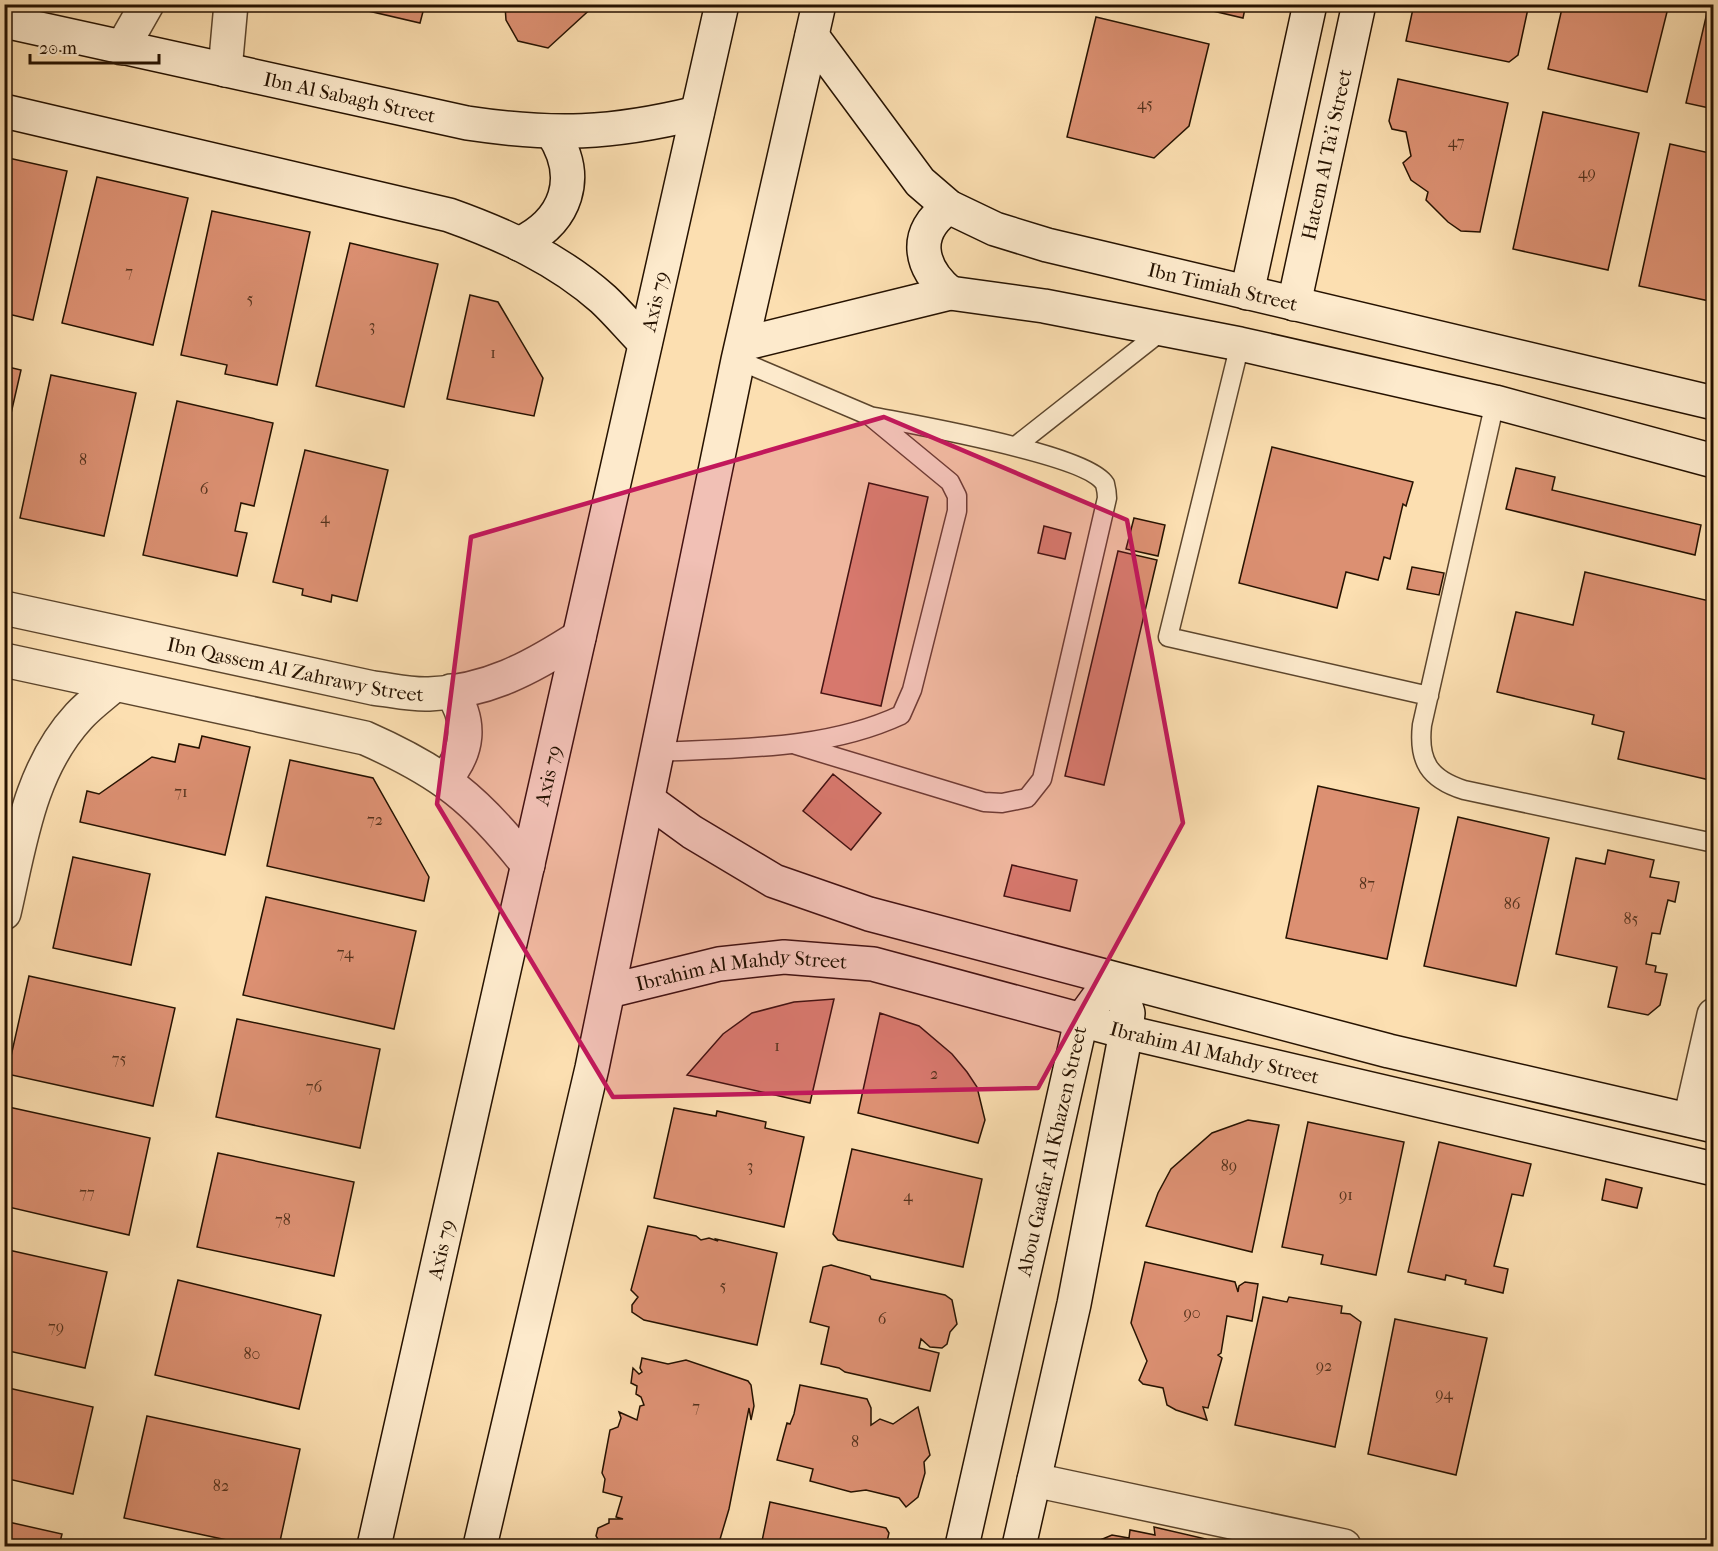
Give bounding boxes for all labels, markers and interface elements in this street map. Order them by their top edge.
scale bar [30,27,159,65]
text: 20 m [39,38,77,59]
street label: Hatem Al Ta'i Street [1297,67,1357,242]
street label: Ibn Al Sabagh Street [262,68,438,128]
house number: 45 [1137,94,1153,113]
house number: 47 [1448,132,1465,151]
house number: 49 [1578,163,1596,182]
street label: Ibn Timiah Street [1146,258,1300,316]
house number: 7 [125,262,133,281]
street label: Axis 79 [637,269,673,335]
house number: 5 [247,289,254,308]
house number: 3 [369,316,375,335]
house number: 1 [490,343,496,362]
house number: 8 [79,450,87,469]
house number: 6 [200,479,209,498]
house number: 4 [320,508,330,527]
street label: Ibn Qassem Al Zahrawy Street [165,633,424,706]
street label: Axis 79 [530,743,566,809]
house number: 71 [174,782,188,801]
house number: 72 [367,810,383,829]
house number: 87 [1359,874,1375,893]
house number: 86 [1504,894,1521,913]
house number: 85 [1624,909,1639,928]
house number: 74 [337,943,354,962]
street label: Ibrahim Al Mahdy Street [634,946,848,996]
street label: Ibrahim Al Mahdy Street [1108,1017,1321,1089]
street label: Abou Gaafar Al Khazen Street [1012,1024,1091,1279]
house number: 1 [774,1036,780,1055]
house number: 75 [112,1049,126,1068]
house number: 2 [930,1064,938,1083]
house number: 76 [306,1077,323,1096]
house number: 3 [747,1156,753,1175]
house number: 89 [1221,1156,1237,1175]
house number: 77 [79,1183,95,1202]
house number: 91 [1339,1185,1353,1204]
house number: 4 [903,1186,913,1205]
house number: 78 [275,1210,291,1229]
street label: Axis 79 [423,1217,459,1283]
house number: 5 [720,1276,727,1295]
house number: 90 [1183,1303,1201,1322]
house number: 6 [878,1309,887,1328]
house number: 79 [48,1317,64,1336]
house number: 80 [244,1344,260,1363]
house number: 92 [1316,1356,1332,1375]
house number: 94 [1435,1384,1453,1403]
house number: 7 [692,1397,700,1416]
house number: 8 [851,1432,859,1451]
house number: 82 [213,1476,229,1495]

